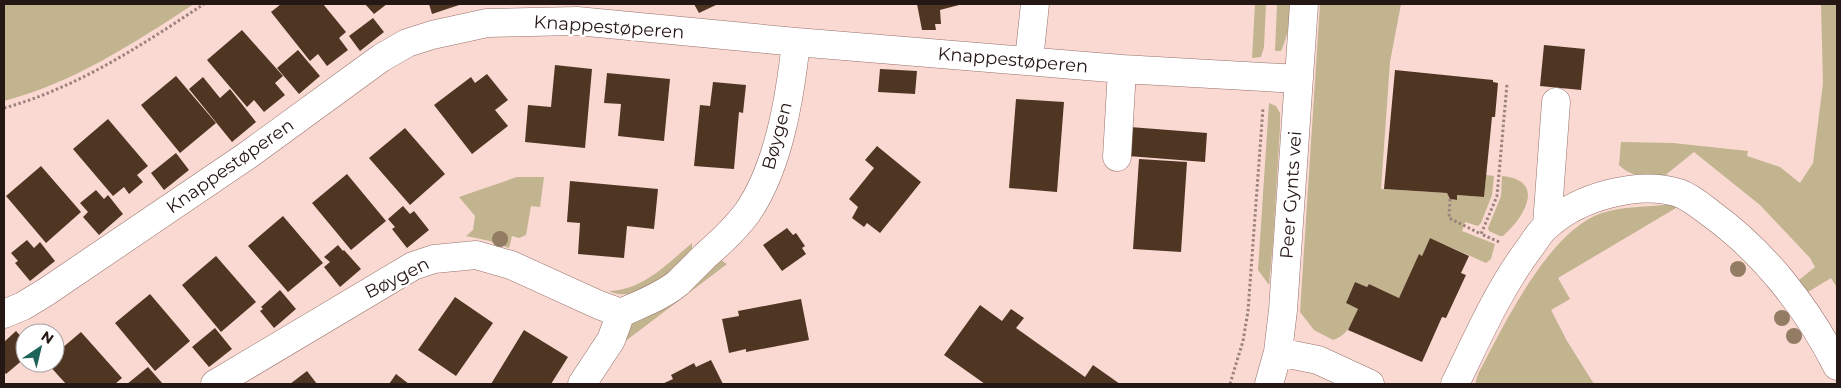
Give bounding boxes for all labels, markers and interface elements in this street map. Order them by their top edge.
street label: Knappestøperen [533,11,685,43]
street label: Knappestøperen [937,42,1089,78]
street label: Bøygen [757,100,797,172]
street label: Knappestøperen [162,114,298,218]
street label: Peer Gynts vei [1276,130,1306,260]
street label: Bøygen [361,252,433,304]
north arrow [15,323,65,373]
text: N [38,327,57,348]

